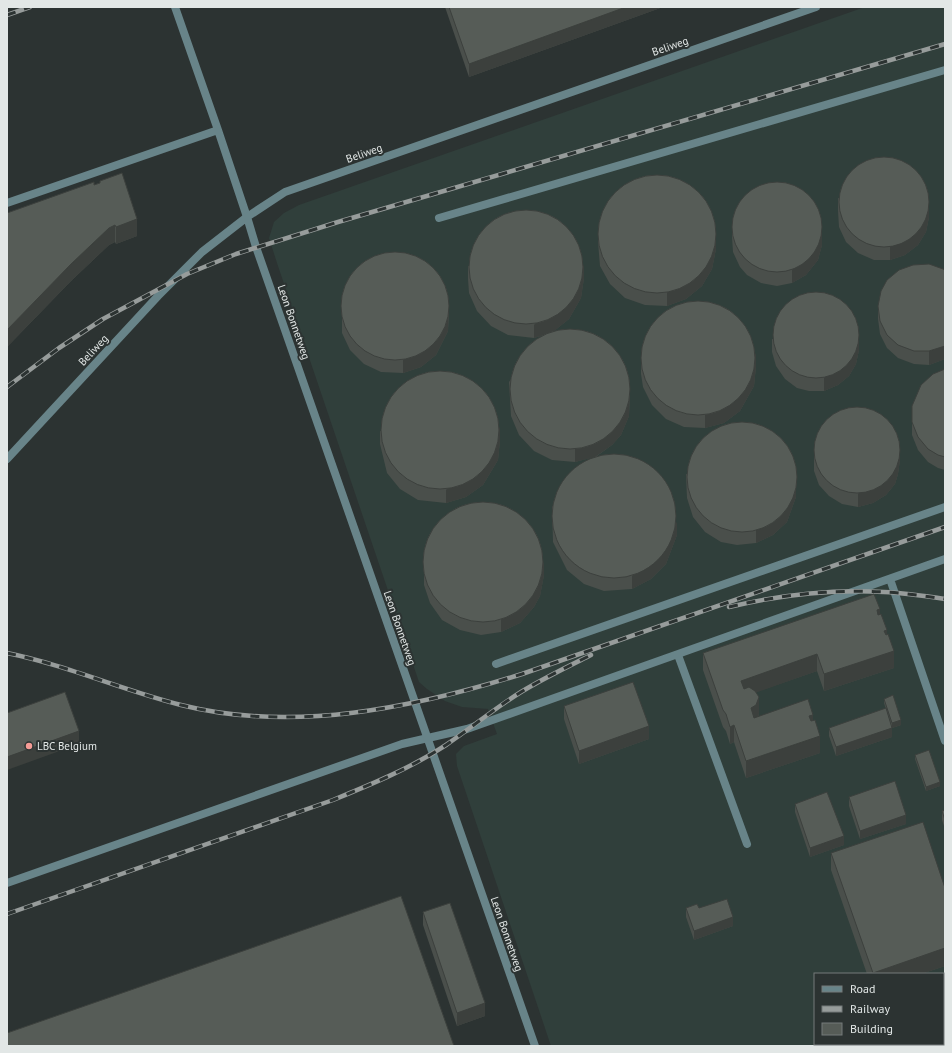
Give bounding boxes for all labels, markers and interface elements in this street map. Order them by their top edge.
street label: Beliweg [650,33,690,59]
street label: Beliweg [344,140,384,166]
street label: Leon Bonnetweg [275,283,313,361]
street label: Beliweg [75,331,111,368]
street label: Leon Bonnetweg [381,589,419,667]
place label: LBC Belgium [37,739,97,753]
marker: LBC Belgium [24,741,34,751]
street label: Leon Bonnetweg [488,895,526,973]
legend [814,973,944,1045]
text: Road [850,981,875,996]
text: Railway [850,1001,890,1016]
text: Building [850,1021,893,1036]

